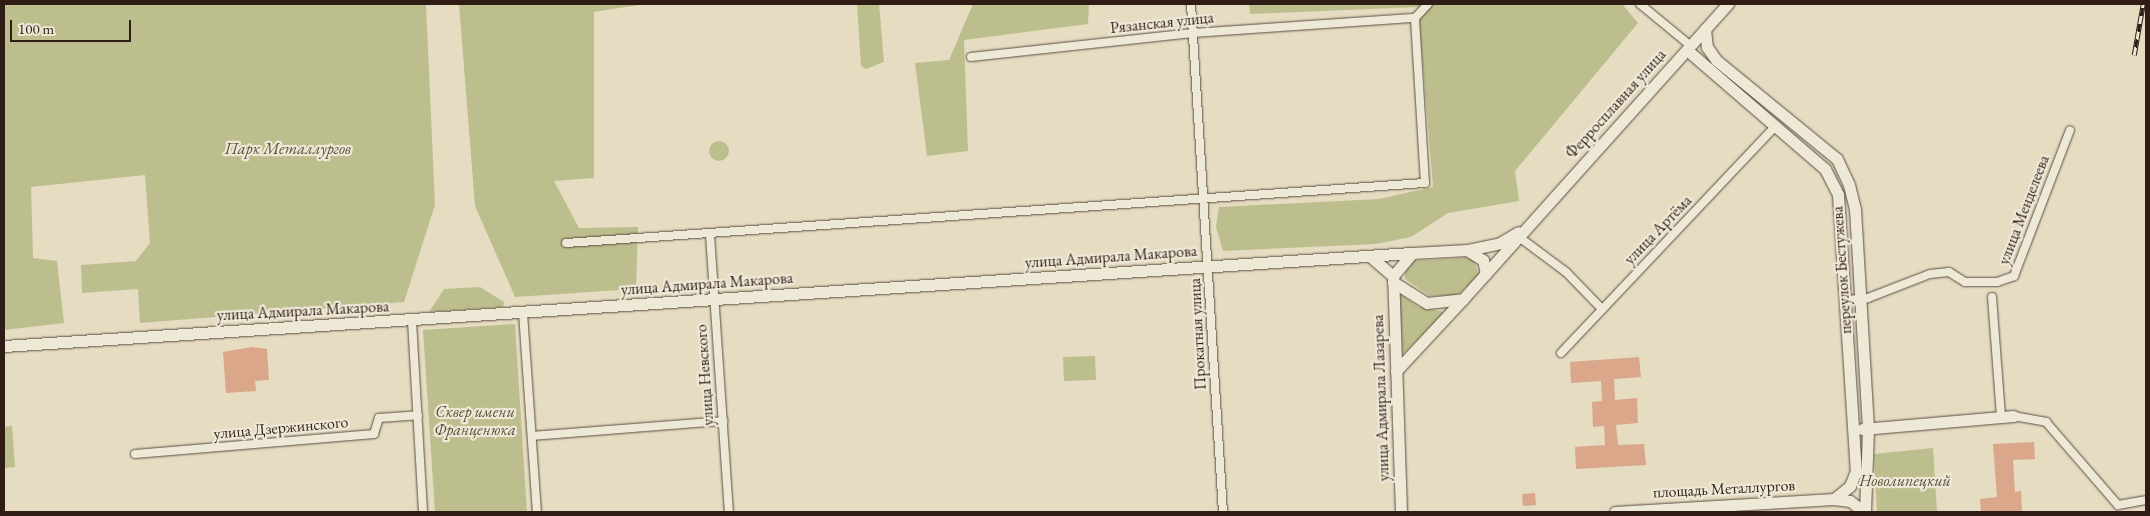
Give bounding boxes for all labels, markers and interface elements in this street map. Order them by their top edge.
street label: Рязанская улица [1109,8,1215,38]
scale bar [12,10,134,42]
text: 100 m [18,19,54,38]
street label: Ферросплавная улица [1562,45,1670,163]
park label: Парк Металлургов [225,139,351,159]
street label: улица Менделеева [1994,152,2054,268]
street label: улица Артёма [1620,191,1696,269]
street label: переулок Бестужева [1828,206,1856,334]
street label: улица Адмирала Макарова [1024,241,1198,273]
street label: улица Адмирала Макарова [620,268,794,300]
street label: Прокатная улица [1185,277,1211,391]
street label: улица Адмирала Макарова [216,297,390,325]
street label: улица Адмирала Лазарева [1368,314,1394,482]
street label: улица Невского [692,324,718,426]
park label: Сквер имени Франценюка [434,402,516,440]
street label: улица Дзержинского [213,413,349,443]
park label: Новолипецкий [1859,471,1951,491]
street label: площадь Металлургов [1652,476,1796,502]

